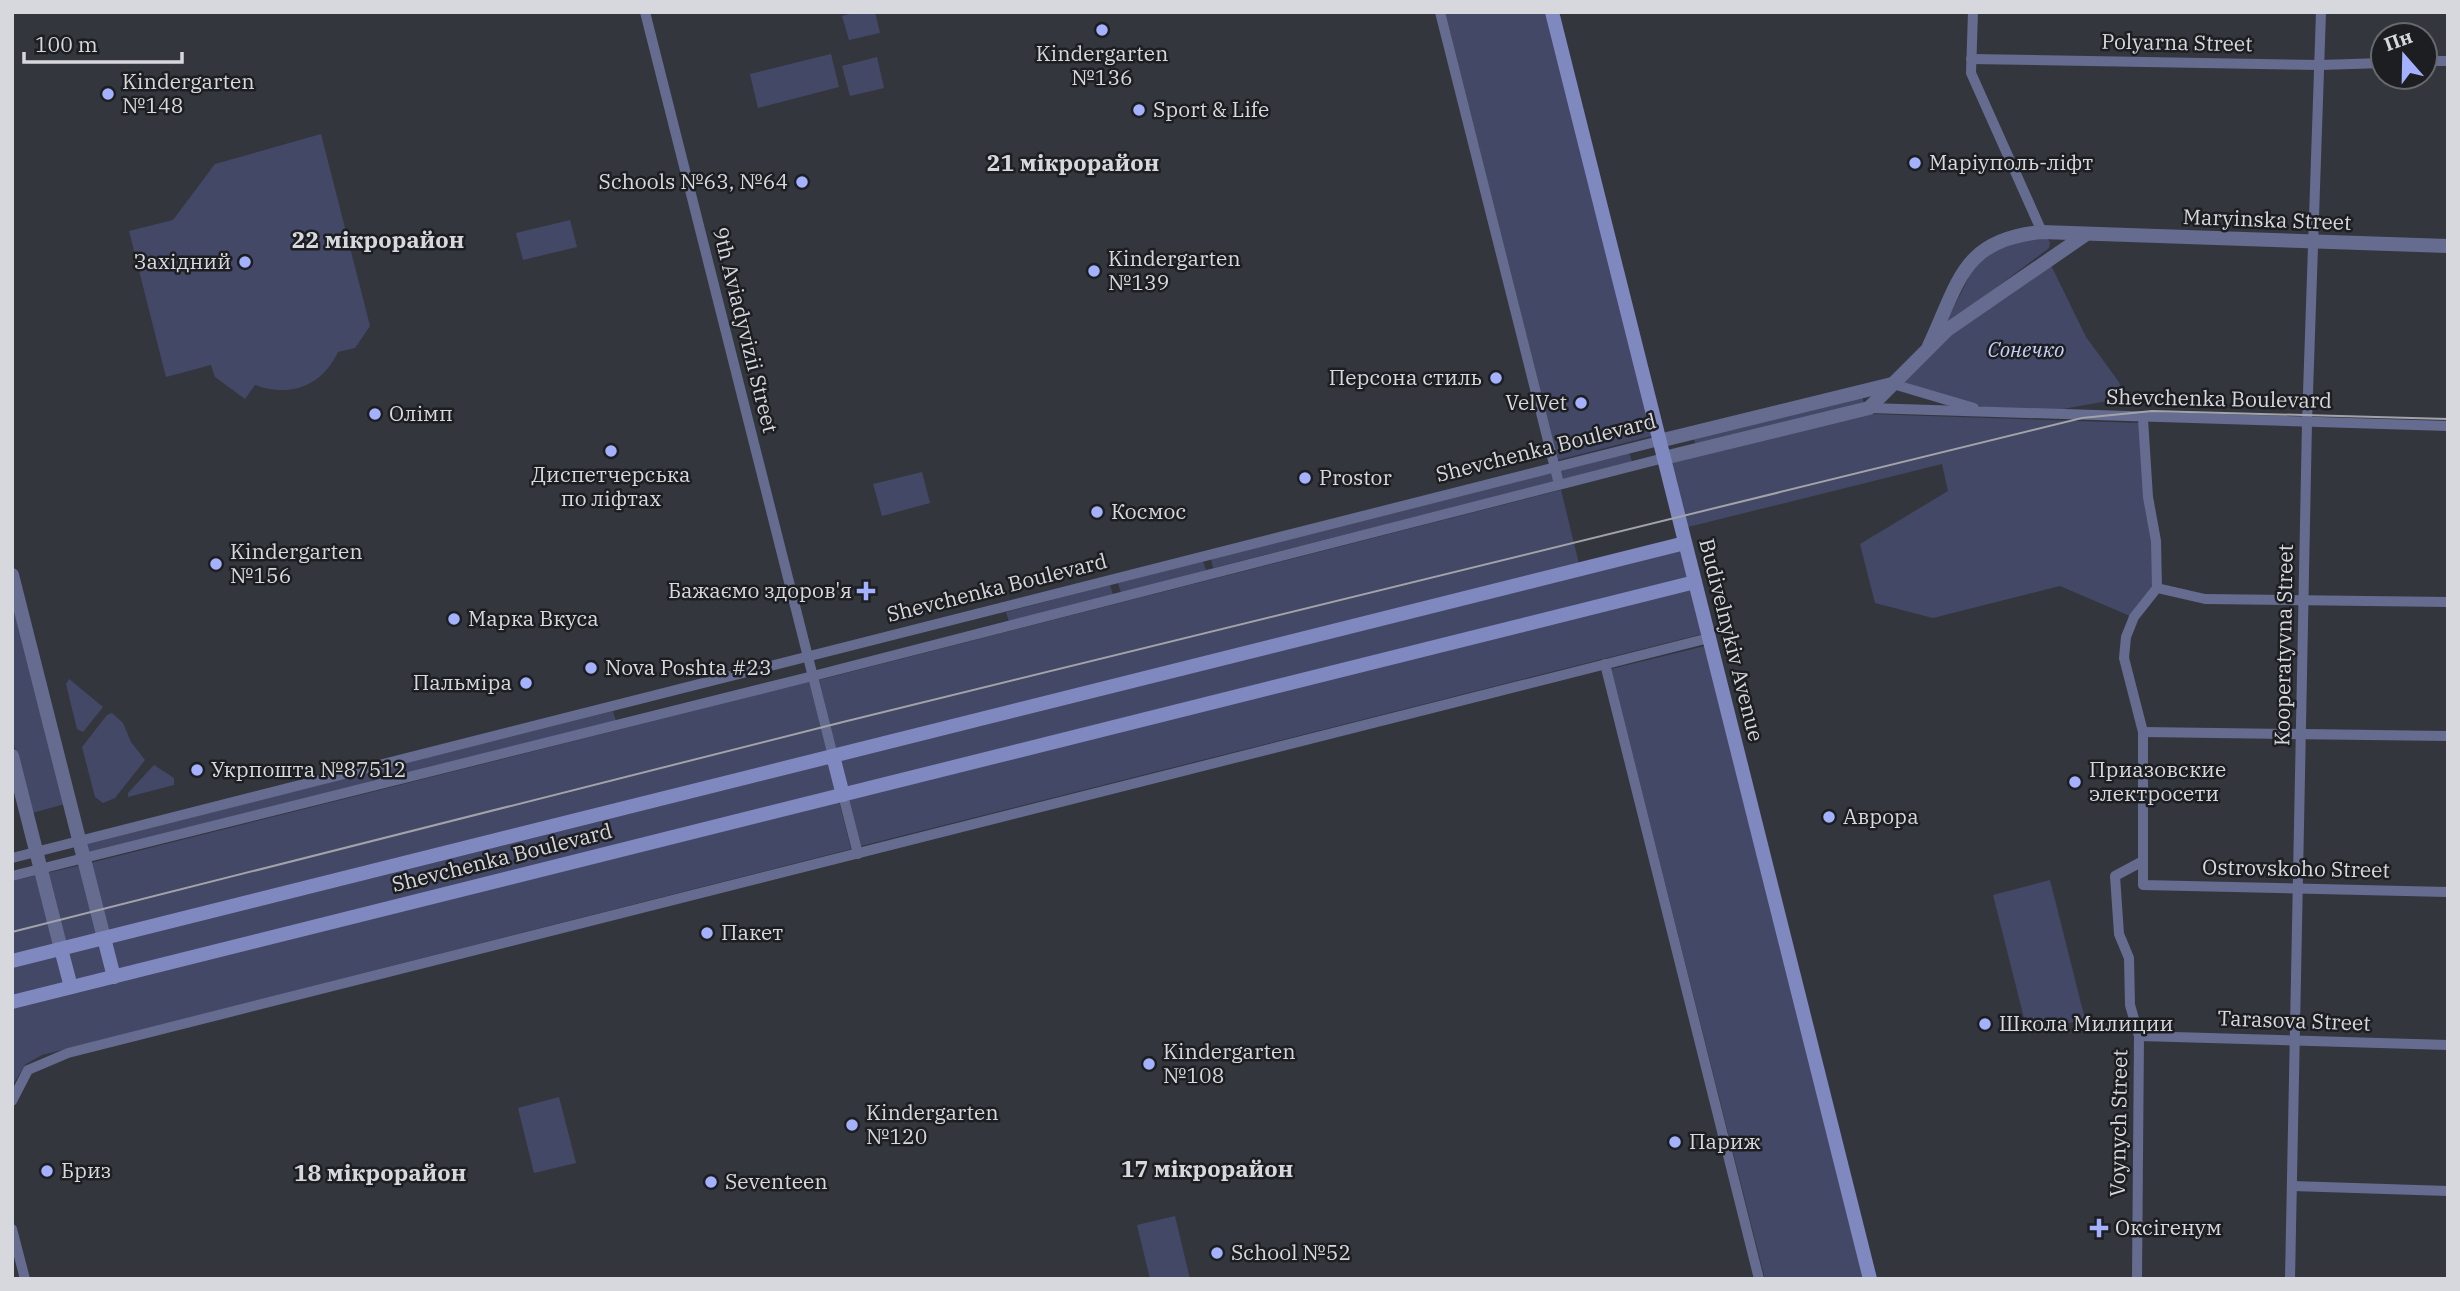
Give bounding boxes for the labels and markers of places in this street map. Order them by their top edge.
marker: Kindergarten №136 [1094,22,1110,38]
place label: Kindergarten №136 [1036,39,1168,91]
place label: Kindergarten №148 [122,67,255,119]
marker: Kindergarten №148 [100,86,116,102]
place label: Sport & Life [1153,95,1269,123]
marker: Sport & Life [1131,102,1147,118]
place label: Маріуполь-ліфт [1929,148,2093,176]
marker: Маріуполь-ліфт [1907,155,1923,171]
place label: Schools №63, №64 [599,167,788,195]
marker: Schools №63, №64 [794,174,810,190]
place label: Kindergarten №139 [1108,244,1241,296]
place label: Західний [134,247,231,275]
marker: Західний [237,254,253,270]
marker: Kindergarten №139 [1086,263,1102,279]
place label: Персона стиль [1329,363,1482,391]
marker: Персона стиль [1488,370,1504,386]
place label: VelVet [1505,388,1567,416]
marker: VelVet [1573,395,1589,411]
place label: Олімп [389,399,453,427]
marker: Олімп [367,406,383,422]
marker: Диспетчерська по ліфтах [603,443,619,459]
place label: Диспетчерська по ліфтах [532,460,690,512]
place label: Prostor [1319,463,1392,491]
marker: Prostor [1297,470,1313,486]
place label: Космос [1111,497,1186,525]
marker: Космос [1089,504,1105,520]
place label: Kindergarten №156 [230,537,363,589]
marker: Kindergarten №156 [208,556,224,572]
place label: Бажаємо здоров'я [668,576,852,604]
marker: Бажаємо здоров'я [858,583,874,599]
place label: Марка Вкуса [468,604,599,632]
marker: Марка Вкуса [446,611,462,627]
place label: Nova Poshta #23 [605,653,772,681]
marker: Nova Poshta #23 [583,660,599,676]
place label: Пальміра [413,668,512,696]
marker: Пальміра [518,675,534,691]
place label: Укрпошта №87512 [211,755,406,783]
place label: Приазовские электросети [2089,755,2226,807]
marker: Укрпошта №87512 [189,762,205,778]
marker: Приазовские электросети [2067,774,2083,790]
place label: Аврора [1843,802,1919,830]
marker: Аврора [1821,809,1837,825]
place label: Пакет [721,918,783,946]
marker: Пакет [699,925,715,941]
place label: Школа Милиции [1999,1009,2173,1037]
marker: Школа Милиции [1977,1016,1993,1032]
place label: Kindergarten №108 [1163,1037,1296,1089]
marker: Kindergarten №108 [1141,1056,1157,1072]
place label: Kindergarten №120 [866,1098,999,1150]
marker: Kindergarten №120 [844,1117,860,1133]
place label: Париж [1689,1127,1761,1155]
marker: Париж [1667,1134,1683,1150]
place label: Бриз [61,1156,111,1184]
marker: Бриз [39,1163,55,1179]
place label: Seventeen [725,1167,828,1195]
marker: Seventeen [703,1174,719,1190]
place label: Оксігенум [2115,1213,2222,1241]
marker: Оксігенум [2089,1218,2109,1238]
place label: School №52 [1231,1238,1351,1266]
marker: School №52 [1209,1245,1225,1261]

